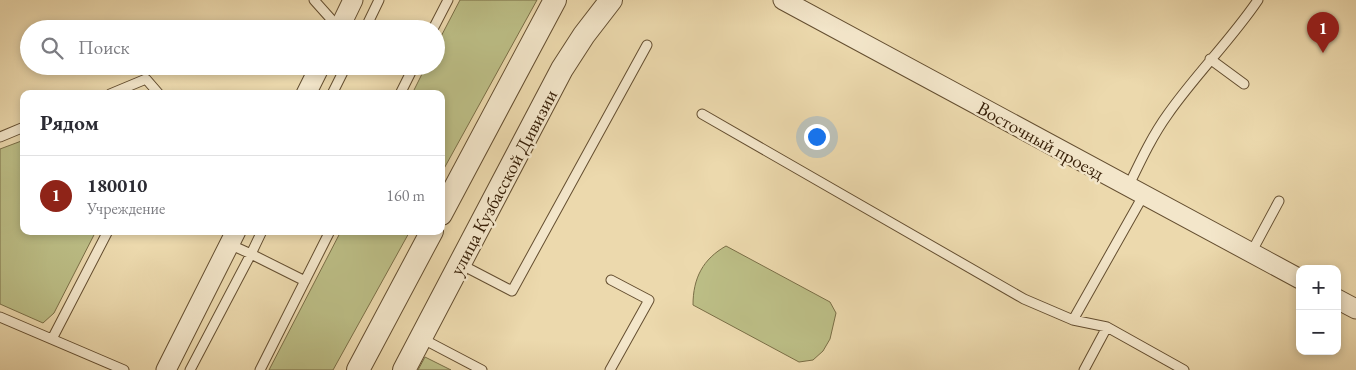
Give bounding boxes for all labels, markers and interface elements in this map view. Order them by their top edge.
pin: 1 [1307,12,1339,53]
search box [20,20,445,75]
icon: search [38,34,66,62]
text: Поиск [78,35,130,60]
street label: улица Кузбасской Дивизии [444,85,563,280]
street label: Восточный проезд [973,95,1109,186]
text: Рядом [40,109,99,136]
your location [804,124,830,150]
text: 180010 [87,173,147,198]
text: 1 [52,185,60,206]
text: 160 m [386,185,425,206]
text: Учреждение [87,198,165,219]
map controls [1296,265,1341,355]
button: + [1296,265,1341,310]
button: − [1296,310,1341,355]

